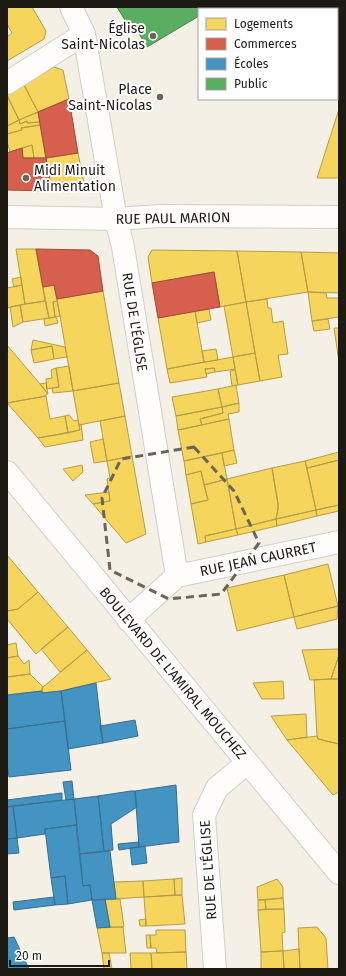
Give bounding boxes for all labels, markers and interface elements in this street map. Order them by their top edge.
legend [198,8,338,100]
text: Logements [234,17,293,31]
place label: Église Saint-Nicolas [61,19,145,53]
marker: Église Saint-Nicolas [148,31,158,41]
text: Commerces [234,37,297,51]
text: Écoles [234,56,269,71]
text: Public [234,77,268,91]
place label: Place Saint-Nicolas [68,81,152,114]
marker: Place Saint-Nicolas [155,92,165,102]
place label: Midi Minuit Alimentation [34,162,116,195]
marker: Midi Minuit Alimentation [21,173,31,183]
street label: RUE PAUL MARION [116,209,231,228]
street label: RUE DE L'ÉGLISE [118,271,152,373]
street label: RUE JEAN CAURRET [198,539,319,580]
street label: BOULEVARD DE L'AMIRAL MOUCHEZ [96,584,250,763]
street label: RUE DE L'ÉGLISE [196,819,220,921]
scale bar [10,942,109,968]
text: 20 m [16,949,42,963]

